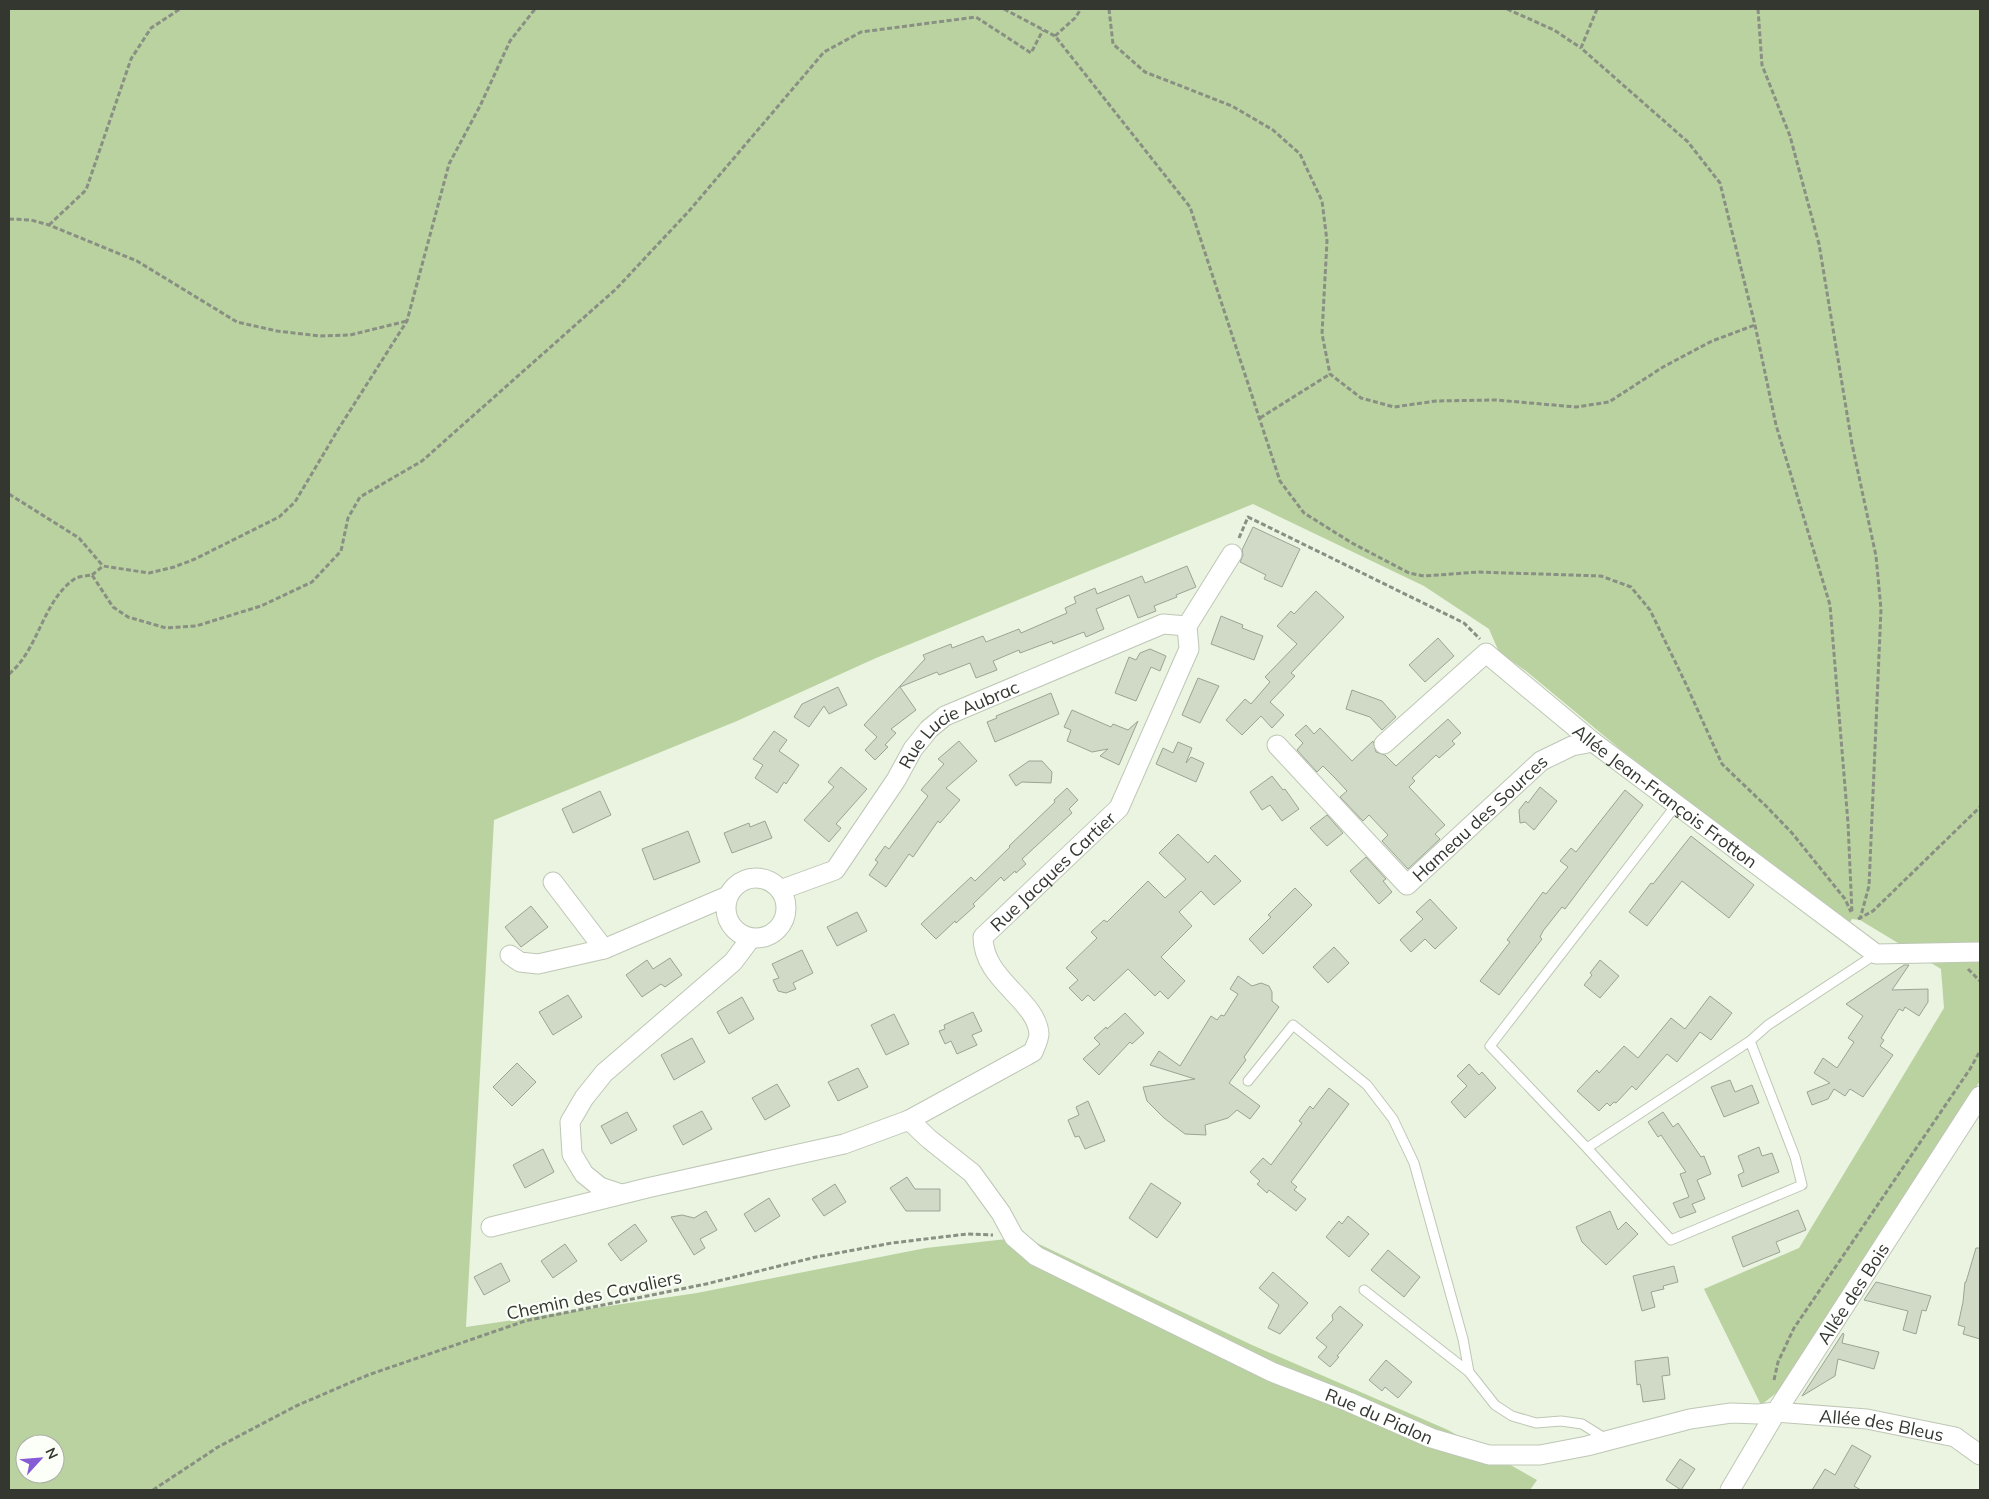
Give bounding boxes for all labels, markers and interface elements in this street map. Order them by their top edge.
street label: Rue Lucie Aubrac [893,675,1022,772]
street label: Allée Jean-François Frotton [1568,719,1762,873]
street label: Hameau des Sources [1407,749,1552,886]
street label: Rue Jacques Cartier [985,806,1120,936]
street label: Allée des Bois [1812,1238,1894,1348]
street label: Chemin des Cavaliers [504,1265,684,1325]
street label: Rue du Pialon [1322,1382,1437,1449]
street label: Allée des Bleus [1818,1404,1946,1446]
north arrow [15,1434,65,1484]
text: N [41,1445,62,1462]

